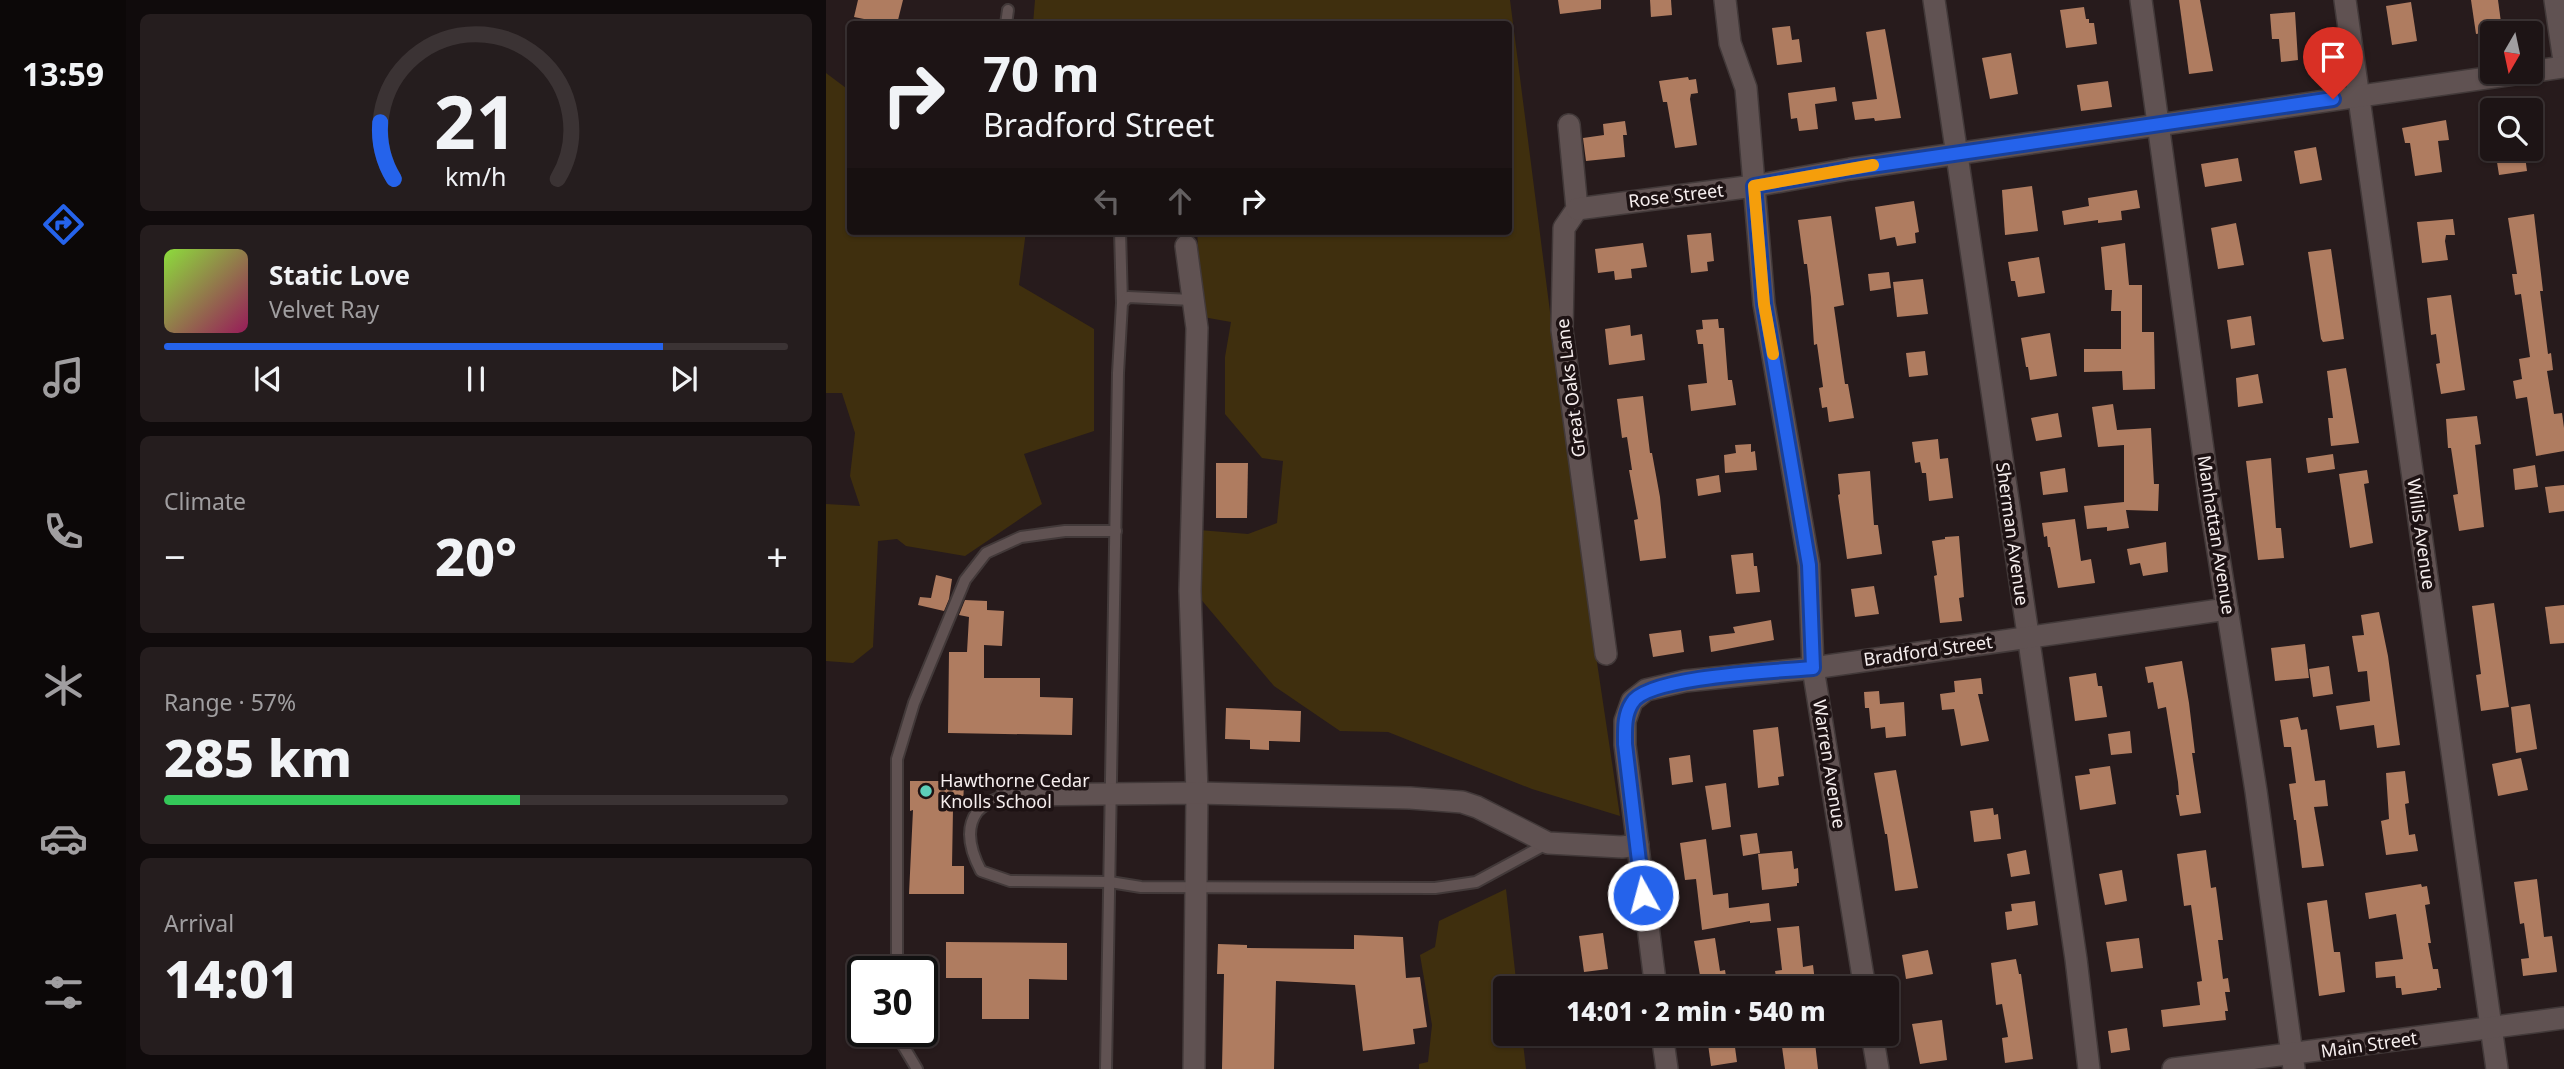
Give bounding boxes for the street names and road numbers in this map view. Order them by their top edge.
street label: Rose Street [1627,177,1725,213]
street label: Great Oaks Lane [1550,317,1590,459]
street label: Manhattan Avenue [2193,454,2241,616]
street label: Sherman Avenue [1991,461,2035,607]
street label: Willis Avenue [2402,477,2442,591]
street label: Bradford Street [1862,629,1994,671]
street label: Warren Avenue [1808,698,1852,830]
street label: Main Street [2319,1025,2419,1063]

